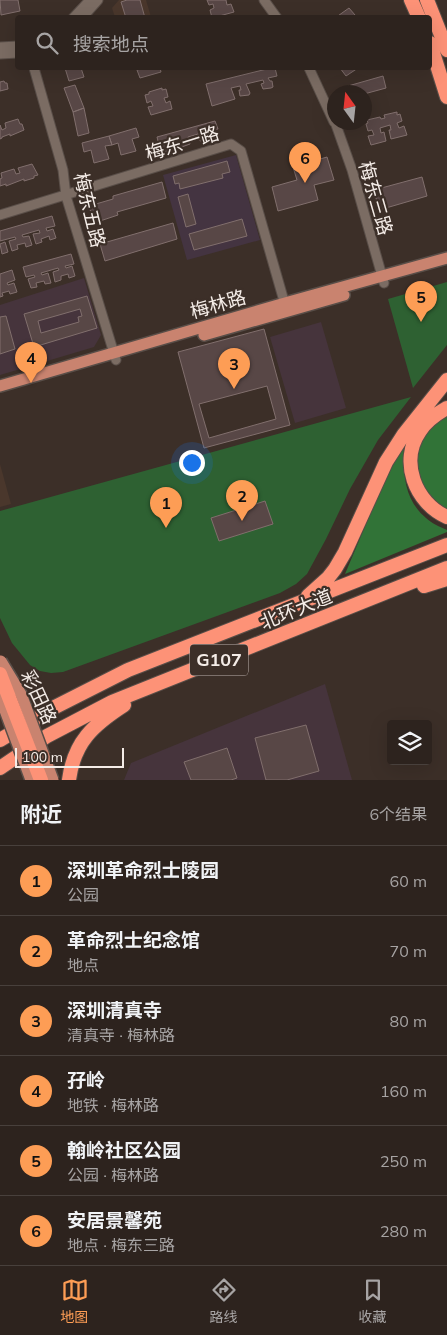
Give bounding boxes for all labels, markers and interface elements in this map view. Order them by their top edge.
search box [15,15,432,70]
icon: search [33,29,61,57]
text: 搜索地点 [73,32,149,56]
north arrow [327,85,372,130]
street label: 梅东一路 [142,120,222,166]
pin: 6 [289,142,321,183]
street label: 梅东三路 [354,158,398,238]
street label: 梅东五路 [69,170,111,250]
pin: 5 [405,281,437,322]
street label: 梅林路 [187,285,249,323]
pin: 4 [15,342,47,383]
pin: 3 [218,348,250,389]
your location [179,450,205,476]
pin: 2 [226,480,258,521]
pin: 1 [150,487,182,528]
street label: 北环大道 [256,584,336,634]
road number: G107 [190,644,248,676]
street label: 彩田路 [16,666,62,728]
map controls [387,720,432,765]
button: layers [387,720,432,765]
scale bar [15,745,124,768]
text: 100 m [22,748,63,766]
text: 附近 [20,801,62,827]
text: 6个结果 [369,804,427,824]
text: 深圳革命烈士陵园 [67,858,219,882]
text: 1 [31,871,41,891]
text: 60 m [390,871,427,891]
text: 公园 [67,885,99,905]
text: 革命烈士纪念馆 [67,928,200,952]
text: 2 [31,941,41,961]
text: 70 m [390,941,427,961]
text: 地点 [67,955,99,975]
text: 深圳清真寺 [67,998,162,1022]
text: 3 [31,1011,41,1031]
text: 80 m [390,1011,427,1031]
text: 清真寺 · 梅林路 [67,1025,175,1045]
text: 孖岭 [67,1068,105,1092]
text: 4 [31,1081,41,1101]
text: 160 m [380,1081,427,1101]
text: 地铁 · 梅林路 [67,1095,159,1115]
text: 翰岭社区公园 [67,1138,181,1162]
text: 5 [31,1151,41,1171]
text: 250 m [380,1151,427,1171]
text: 公园 · 梅林路 [67,1165,159,1185]
text: 安居景馨苑 [67,1208,162,1232]
text: 6 [31,1221,41,1241]
text: 280 m [380,1221,427,1241]
text: 地点 · 梅东三路 [67,1235,175,1255]
tab: 地图 [61,1276,89,1326]
tab: 路线 [210,1276,238,1326]
tab: 收藏 [359,1276,387,1326]

